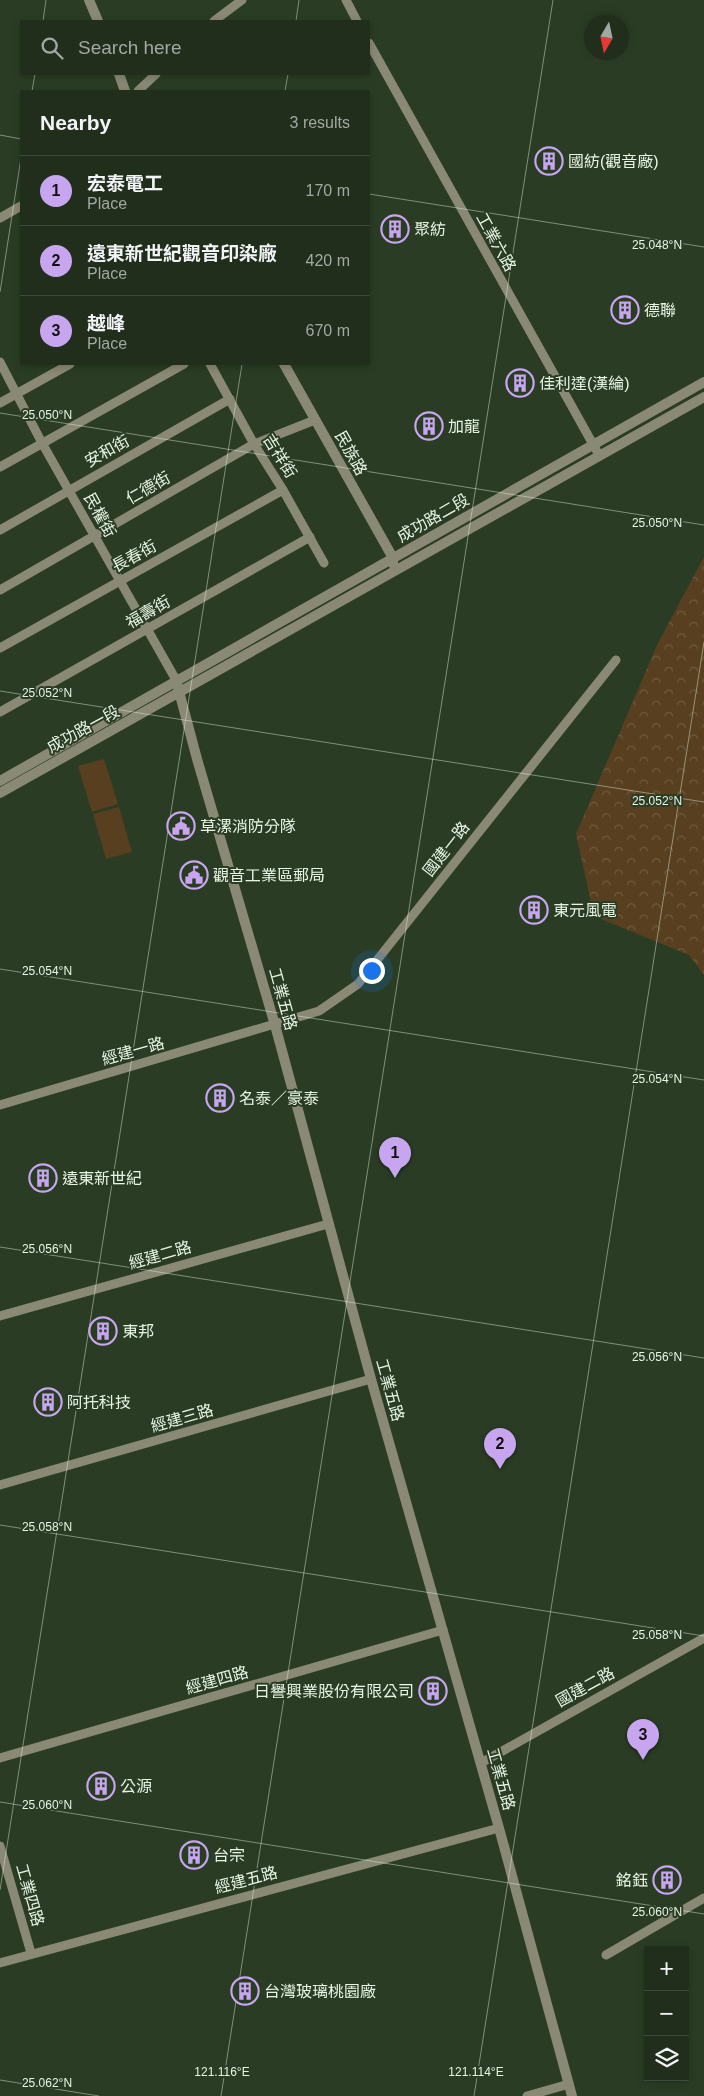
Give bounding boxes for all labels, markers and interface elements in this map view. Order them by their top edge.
north arrow [584,15,629,60]
search box [20,20,370,75]
icon: search [38,34,66,62]
text: Search here [78,37,182,58]
text: Nearby [40,111,111,134]
text: 3 results [290,114,350,131]
building icon: 國紡(觀音廠) [534,146,564,176]
place label: 國紡(觀音廠) [568,153,659,170]
text: 宏泰電工 [87,173,163,194]
text: 1 [52,182,60,199]
text: 170 m [306,182,350,199]
text: Place [87,195,127,212]
street label: 工業六路 [473,210,519,274]
building icon: 聚紡 [380,214,410,244]
place label: 聚紡 [414,221,446,238]
text: 25.048°N [632,238,682,252]
text: 遠東新世紀觀音印染廠 [87,243,277,264]
text: 2 [52,252,60,269]
text: 420 m [306,252,350,269]
text: Place [87,265,127,282]
building icon: 德聯 [610,295,640,325]
place label: 德聯 [644,302,676,319]
text: 越峰 [87,313,125,334]
text: 3 [52,322,60,339]
text: 670 m [306,322,350,339]
text: Place [87,335,127,352]
building icon: 佳利達(漢綸) [505,368,535,398]
place label: 佳利達(漢綸) [539,375,630,392]
text: 25.050°N [22,408,72,422]
building icon: 加龍 [414,411,444,441]
place label: 加龍 [448,418,480,435]
street label: 民族路 [332,428,370,478]
street label: 吉祥街 [260,431,300,481]
street label: 安和街 [82,432,132,470]
street label: 仁德街 [123,469,173,507]
street label: 民權街 [81,490,119,540]
street label: 成功路二段 [394,491,472,545]
text: 25.050°N [632,516,682,530]
street label: 長春街 [109,537,159,575]
street label: 福壽街 [123,593,173,631]
text: 25.052°N [22,686,72,700]
street label: 成功路一段 [44,702,122,756]
text: 25.052°N [632,794,682,808]
public building icon: 草漯消防分隊 [166,811,196,841]
place label: 草漯消防分隊 [200,818,296,835]
street label: 國建一路 [420,819,472,879]
public building icon: 觀音工業區郵局 [179,860,209,890]
place label: 觀音工業區郵局 [213,867,325,884]
building icon: 東元風電 [519,895,549,925]
place label: 東元風電 [553,902,617,919]
your location [359,958,385,984]
text: 25.054°N [22,964,72,978]
street label: 工業五路 [266,966,300,1032]
street label: 經建一路 [100,1034,166,1068]
text: 25.054°N [632,1072,682,1086]
building icon: 名泰／豪泰 [205,1083,235,1113]
place label: 名泰／豪泰 [239,1090,319,1107]
pin: 1 [379,1137,411,1178]
building icon: 遠東新世紀 [28,1163,58,1193]
place label: 遠東新世紀 [62,1170,142,1187]
street label: 經建二路 [127,1238,193,1272]
text: 25.056°N [22,1242,72,1256]
building icon: 東邦 [88,1316,118,1346]
place label: 東邦 [122,1323,154,1340]
text: 25.056°N [632,1350,682,1364]
street label: 工業五路 [373,1357,407,1423]
building icon: 阿托科技 [33,1387,63,1417]
place label: 阿托科技 [67,1394,131,1411]
street label: 經建三路 [149,1401,215,1435]
pin: 2 [484,1428,516,1469]
text: 25.058°N [22,1520,72,1534]
text: 25.058°N [632,1628,682,1642]
street label: 經建四路 [184,1663,250,1697]
street label: 國建二路 [553,1664,617,1710]
building icon: 日譽興業股份有限公司 [418,1676,448,1706]
place label: 日譽興業股份有限公司 [254,1683,414,1700]
pin: 3 [627,1719,659,1760]
street label: 工業五路 [484,1746,518,1812]
building icon: 公源 [86,1771,116,1801]
place label: 公源 [120,1778,152,1795]
text: 25.060°N [22,1798,72,1812]
building icon: 台宗 [179,1840,209,1870]
place label: 台宗 [213,1847,245,1864]
street label: 工業四路 [13,1862,47,1928]
street label: 經建五路 [213,1864,279,1896]
building icon: 銘鈺 [652,1865,682,1895]
place label: 銘鈺 [616,1872,648,1889]
text: 25.060°N [632,1905,682,1919]
map controls [644,1946,689,2081]
button: + [644,1946,689,1991]
building icon: 台灣玻璃桃園廠 [230,1976,260,2006]
place label: 台灣玻璃桃園廠 [264,1983,376,2000]
button: − [644,1991,689,2036]
button: layers [644,2036,689,2081]
text: 121.116°E [194,2065,250,2079]
text: 121.114°E [448,2065,504,2079]
text: 25.062°N [22,2076,72,2090]

